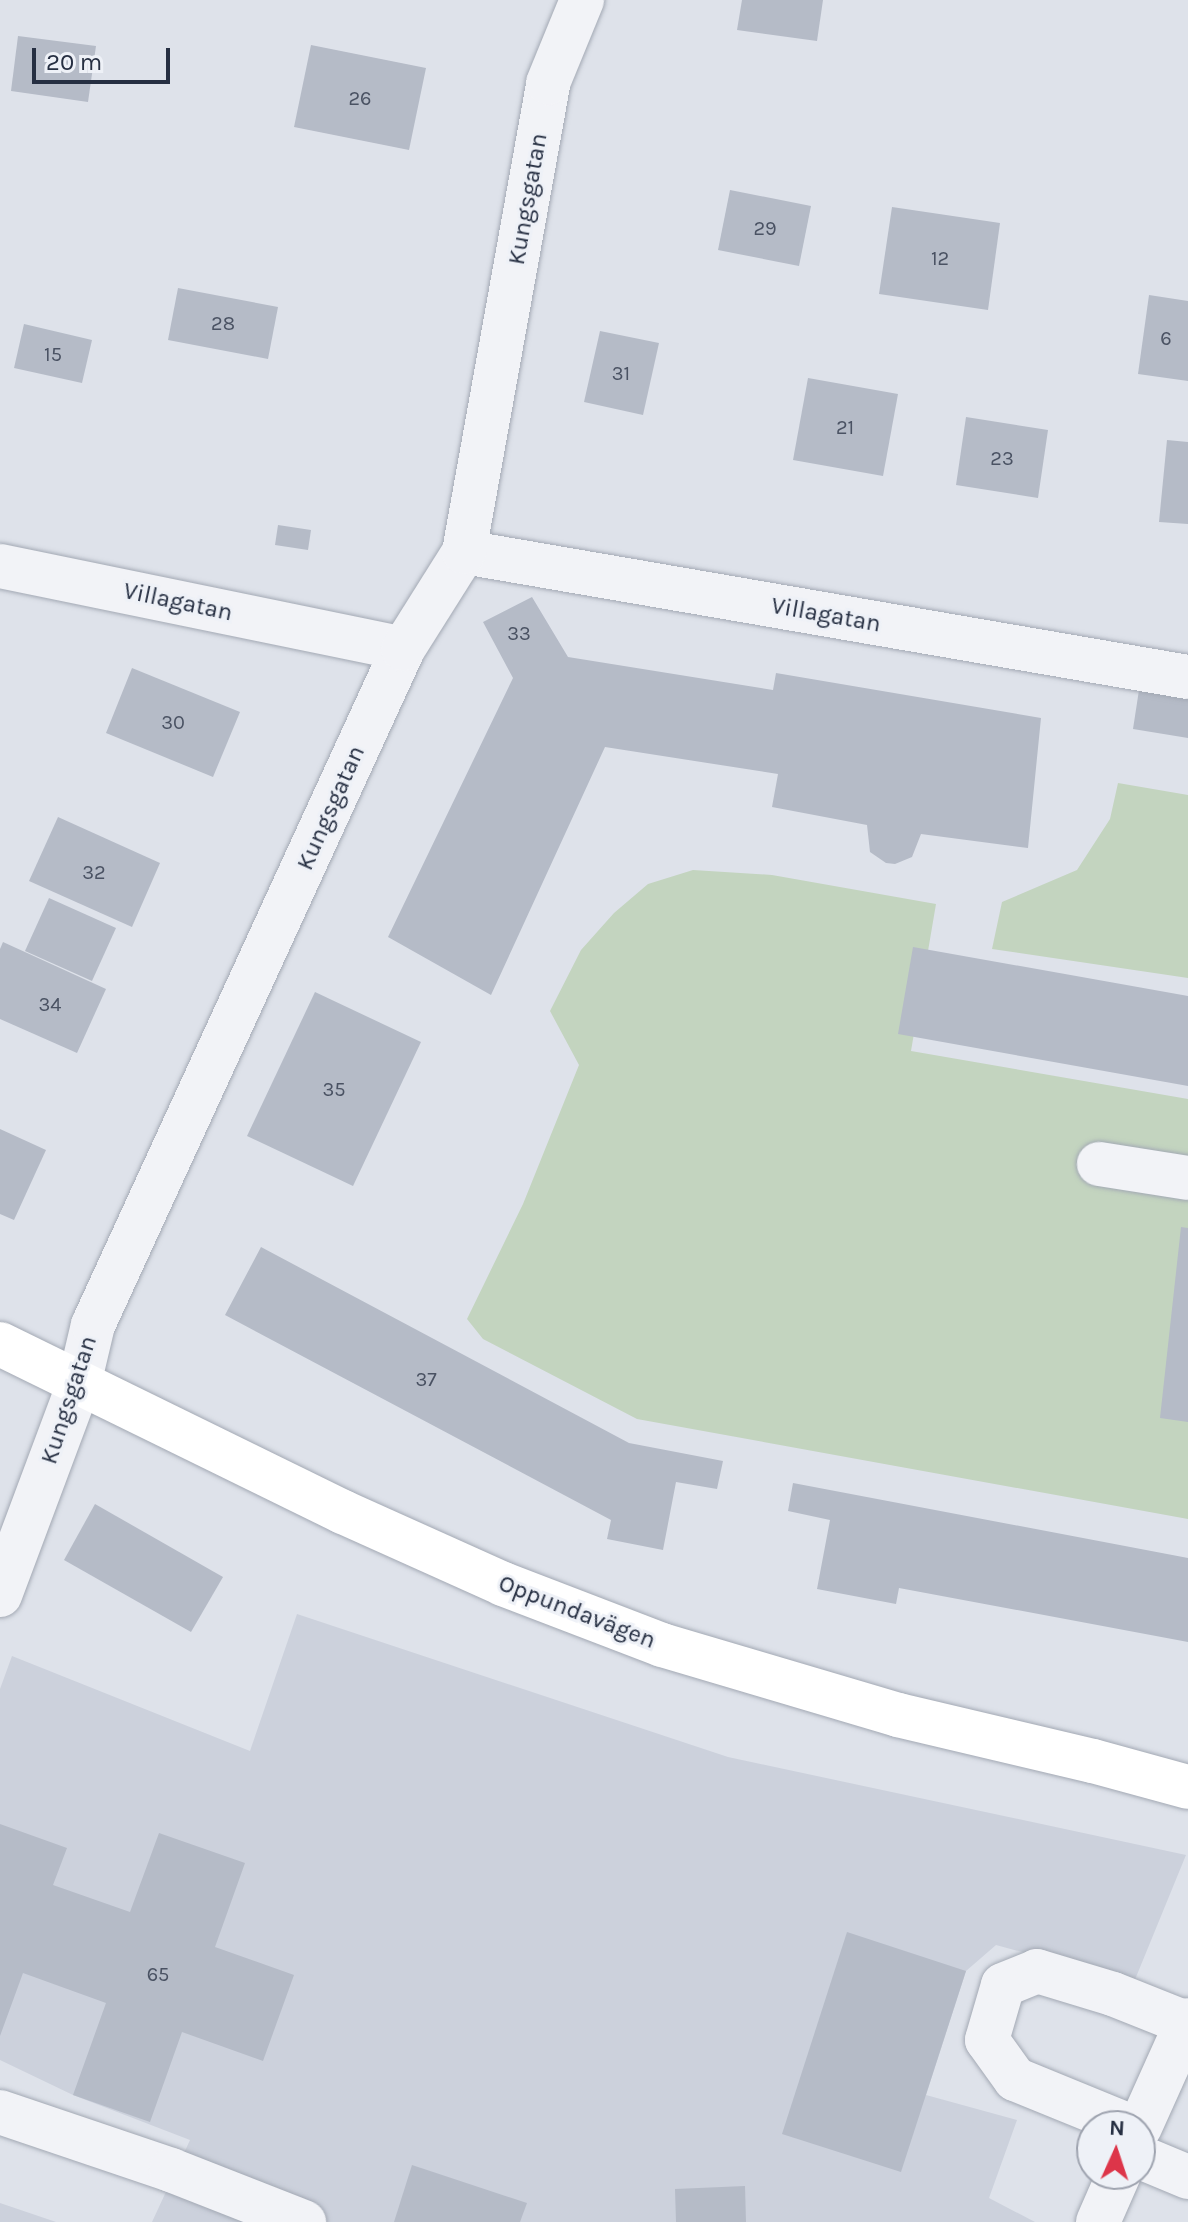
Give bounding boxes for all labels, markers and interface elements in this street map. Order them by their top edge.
scale bar [36,32,174,82]
text: 20 m [46,48,102,76]
house number: 26 [348,86,372,110]
street label: Kungsgatan [502,131,554,267]
house number: 29 [753,216,777,240]
house number: 12 [931,246,949,270]
house number: 28 [211,311,235,335]
house number: 6 [1160,326,1172,350]
house number: 15 [44,342,62,366]
house number: 31 [612,361,630,385]
house number: 21 [836,415,854,439]
house number: 23 [990,446,1014,470]
street label: Villagatan [121,576,235,628]
street label: Villagatan [769,591,883,639]
house number: 33 [507,621,531,645]
house number: 30 [161,710,185,734]
street label: Kungsgatan [291,741,371,875]
house number: 32 [82,860,106,884]
house number: 34 [39,992,61,1016]
house number: 35 [322,1077,346,1101]
street label: Kungsgatan [35,1332,103,1468]
house number: 37 [415,1367,437,1391]
street label: Oppundavägen [495,1569,659,1655]
house number: 65 [147,1962,169,1986]
north arrow [1076,2110,1156,2190]
text: N [1109,2115,1126,2141]

